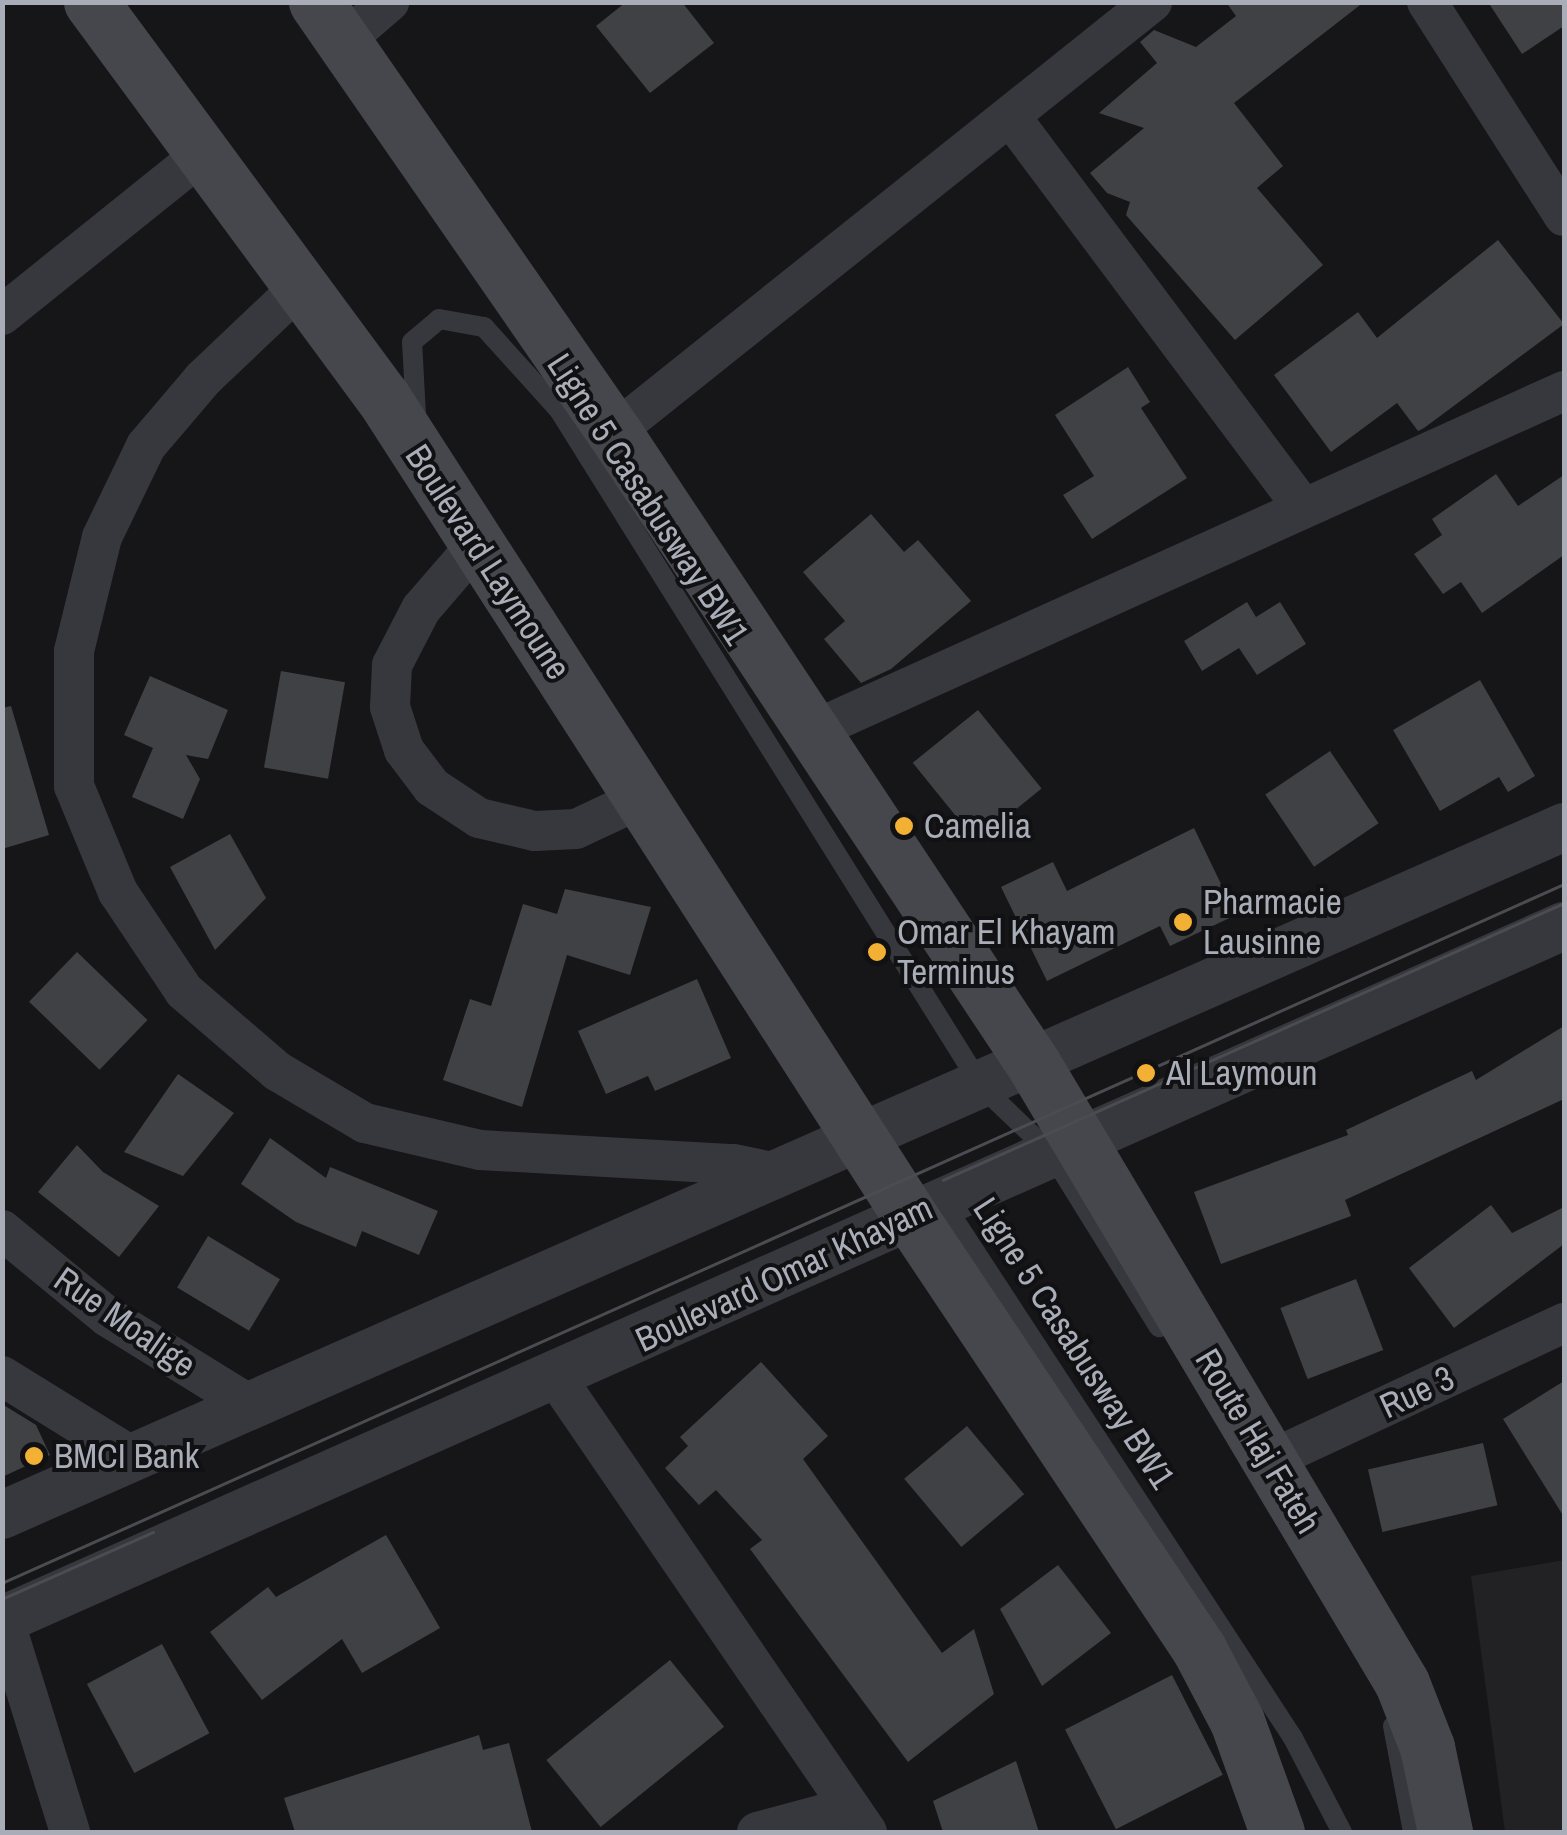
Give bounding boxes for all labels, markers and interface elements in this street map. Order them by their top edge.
street label: Ligne 5 Casabusway BW1 [538,346,758,652]
street label: Boulevard Laymoune [397,437,579,687]
place label: Camelia [924,805,1031,847]
marker: Camelia [893,815,915,837]
place label: Pharmacie Lausinne [1203,881,1342,963]
place label: Omar El Khayam Terminus [897,911,1116,993]
marker: Pharmacie Lausinne [1172,911,1194,933]
marker: Omar El Khayam Terminus [866,941,888,963]
place label: Al Laymoun [1166,1052,1318,1094]
marker: Al Laymoun [1135,1062,1157,1084]
street label: Boulevard Omar Khayam [629,1187,939,1361]
street label: Ligne 5 Casabusway BW1 [964,1190,1184,1496]
street label: Rue Moalige [46,1258,204,1386]
street label: Route Haj Fateh [1187,1341,1329,1541]
street label: Rue 3 [1373,1357,1461,1427]
place label: BMCI Bank [54,1435,199,1477]
marker: BMCI Bank [23,1445,45,1467]

